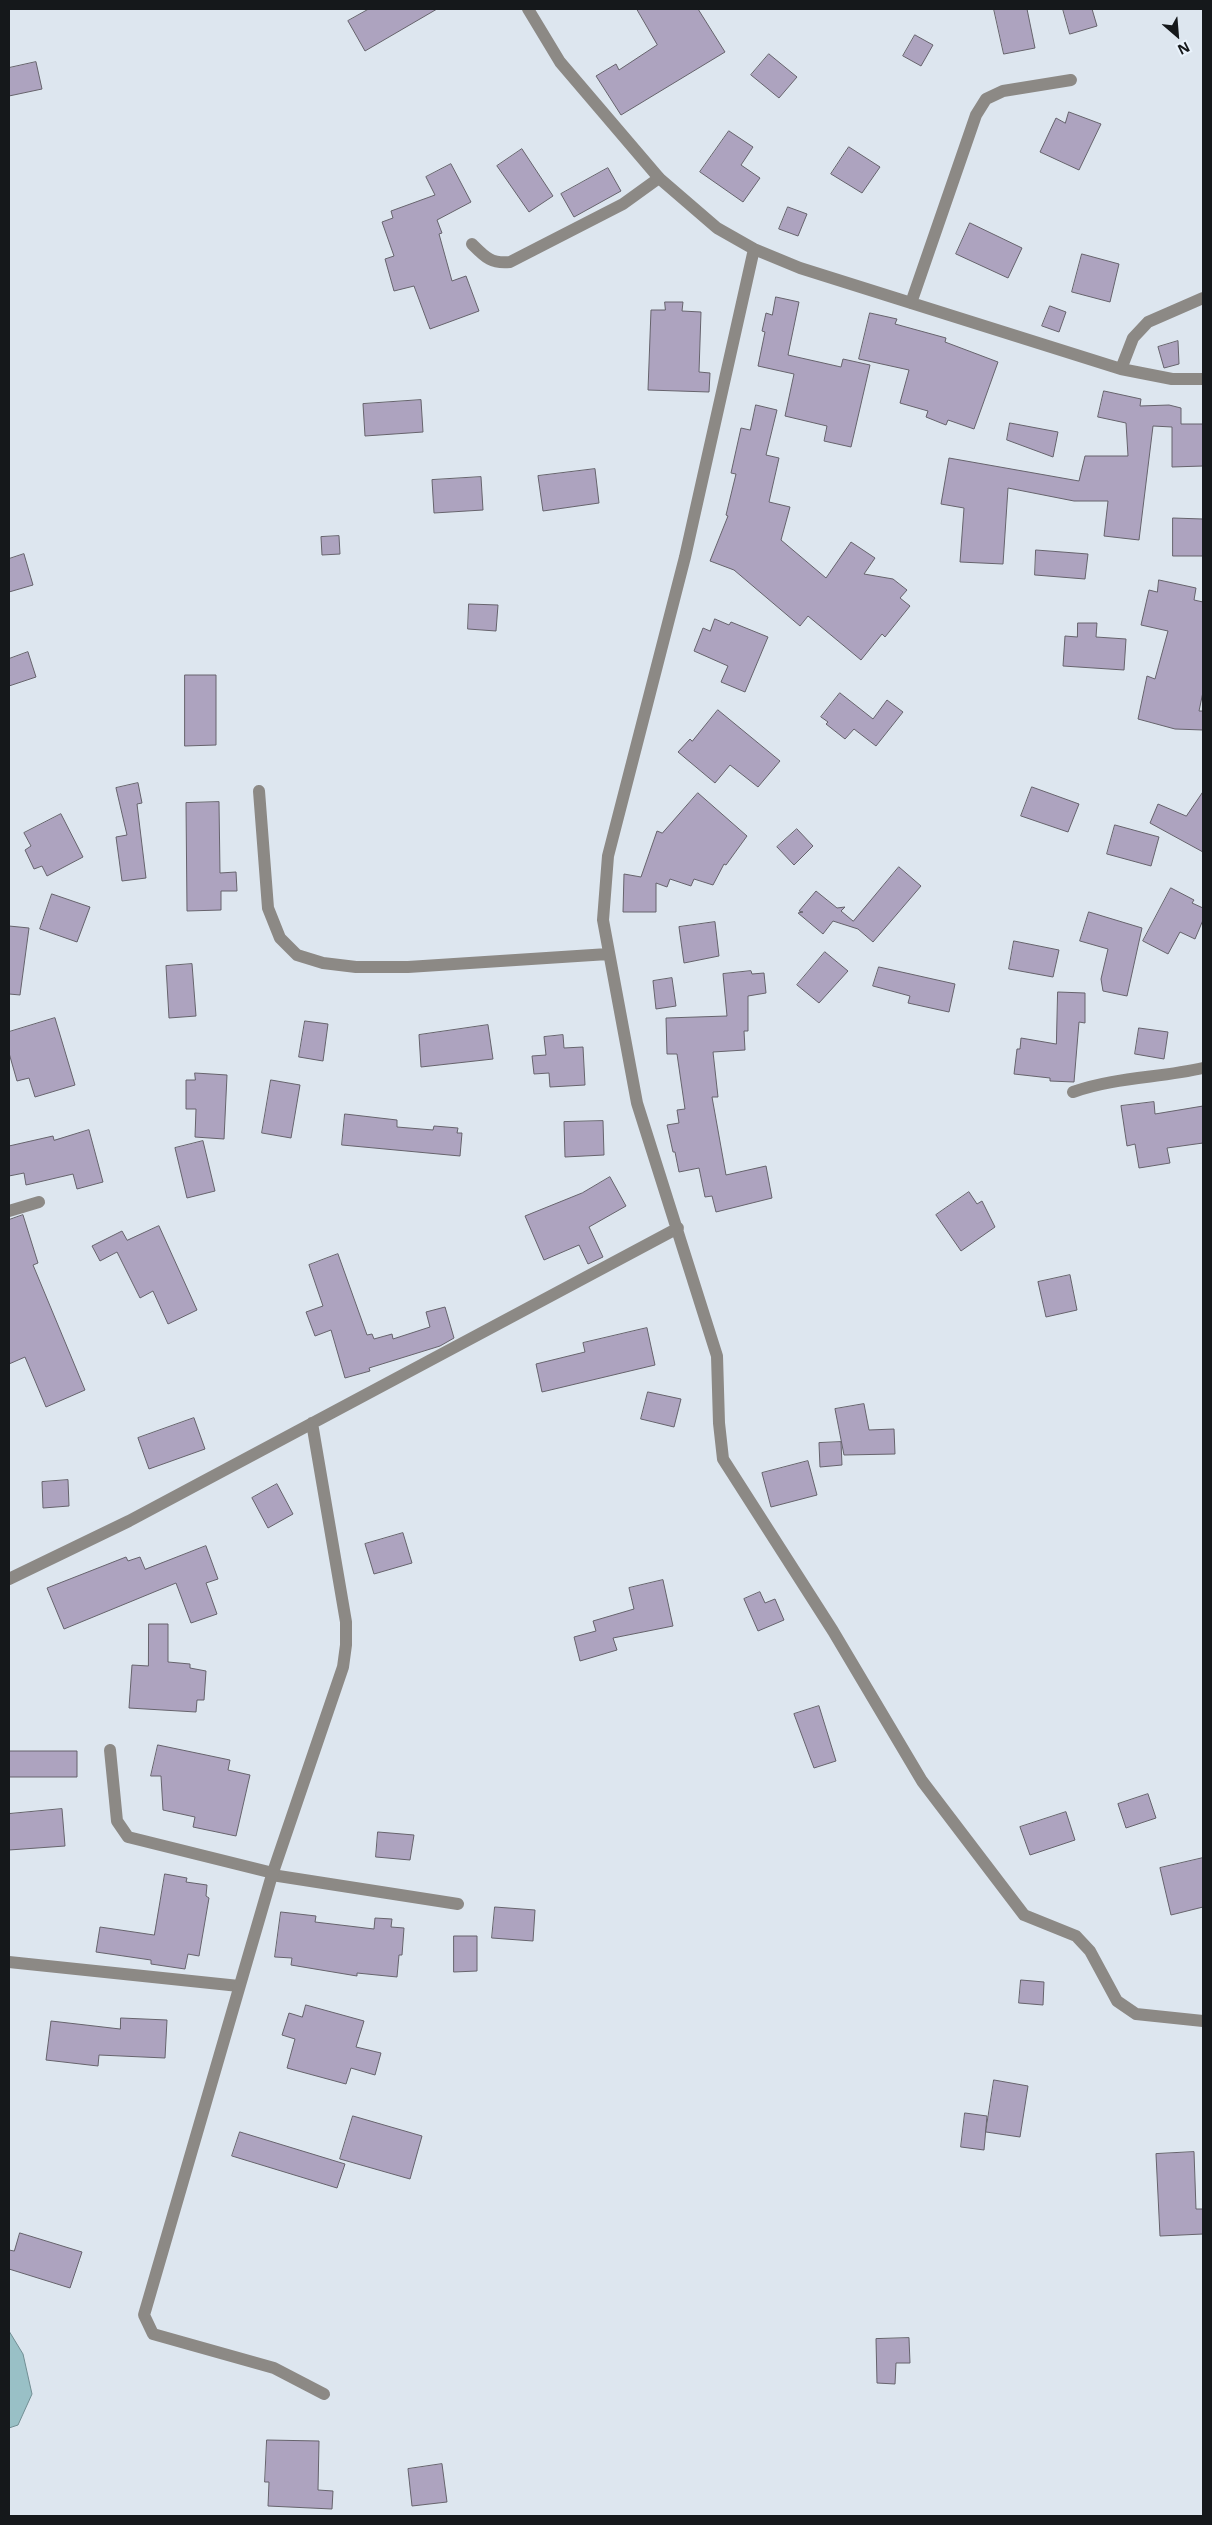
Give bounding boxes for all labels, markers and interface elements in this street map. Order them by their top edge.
north arrow [1152,10,1202,60]
text: N [1175,38,1193,60]

